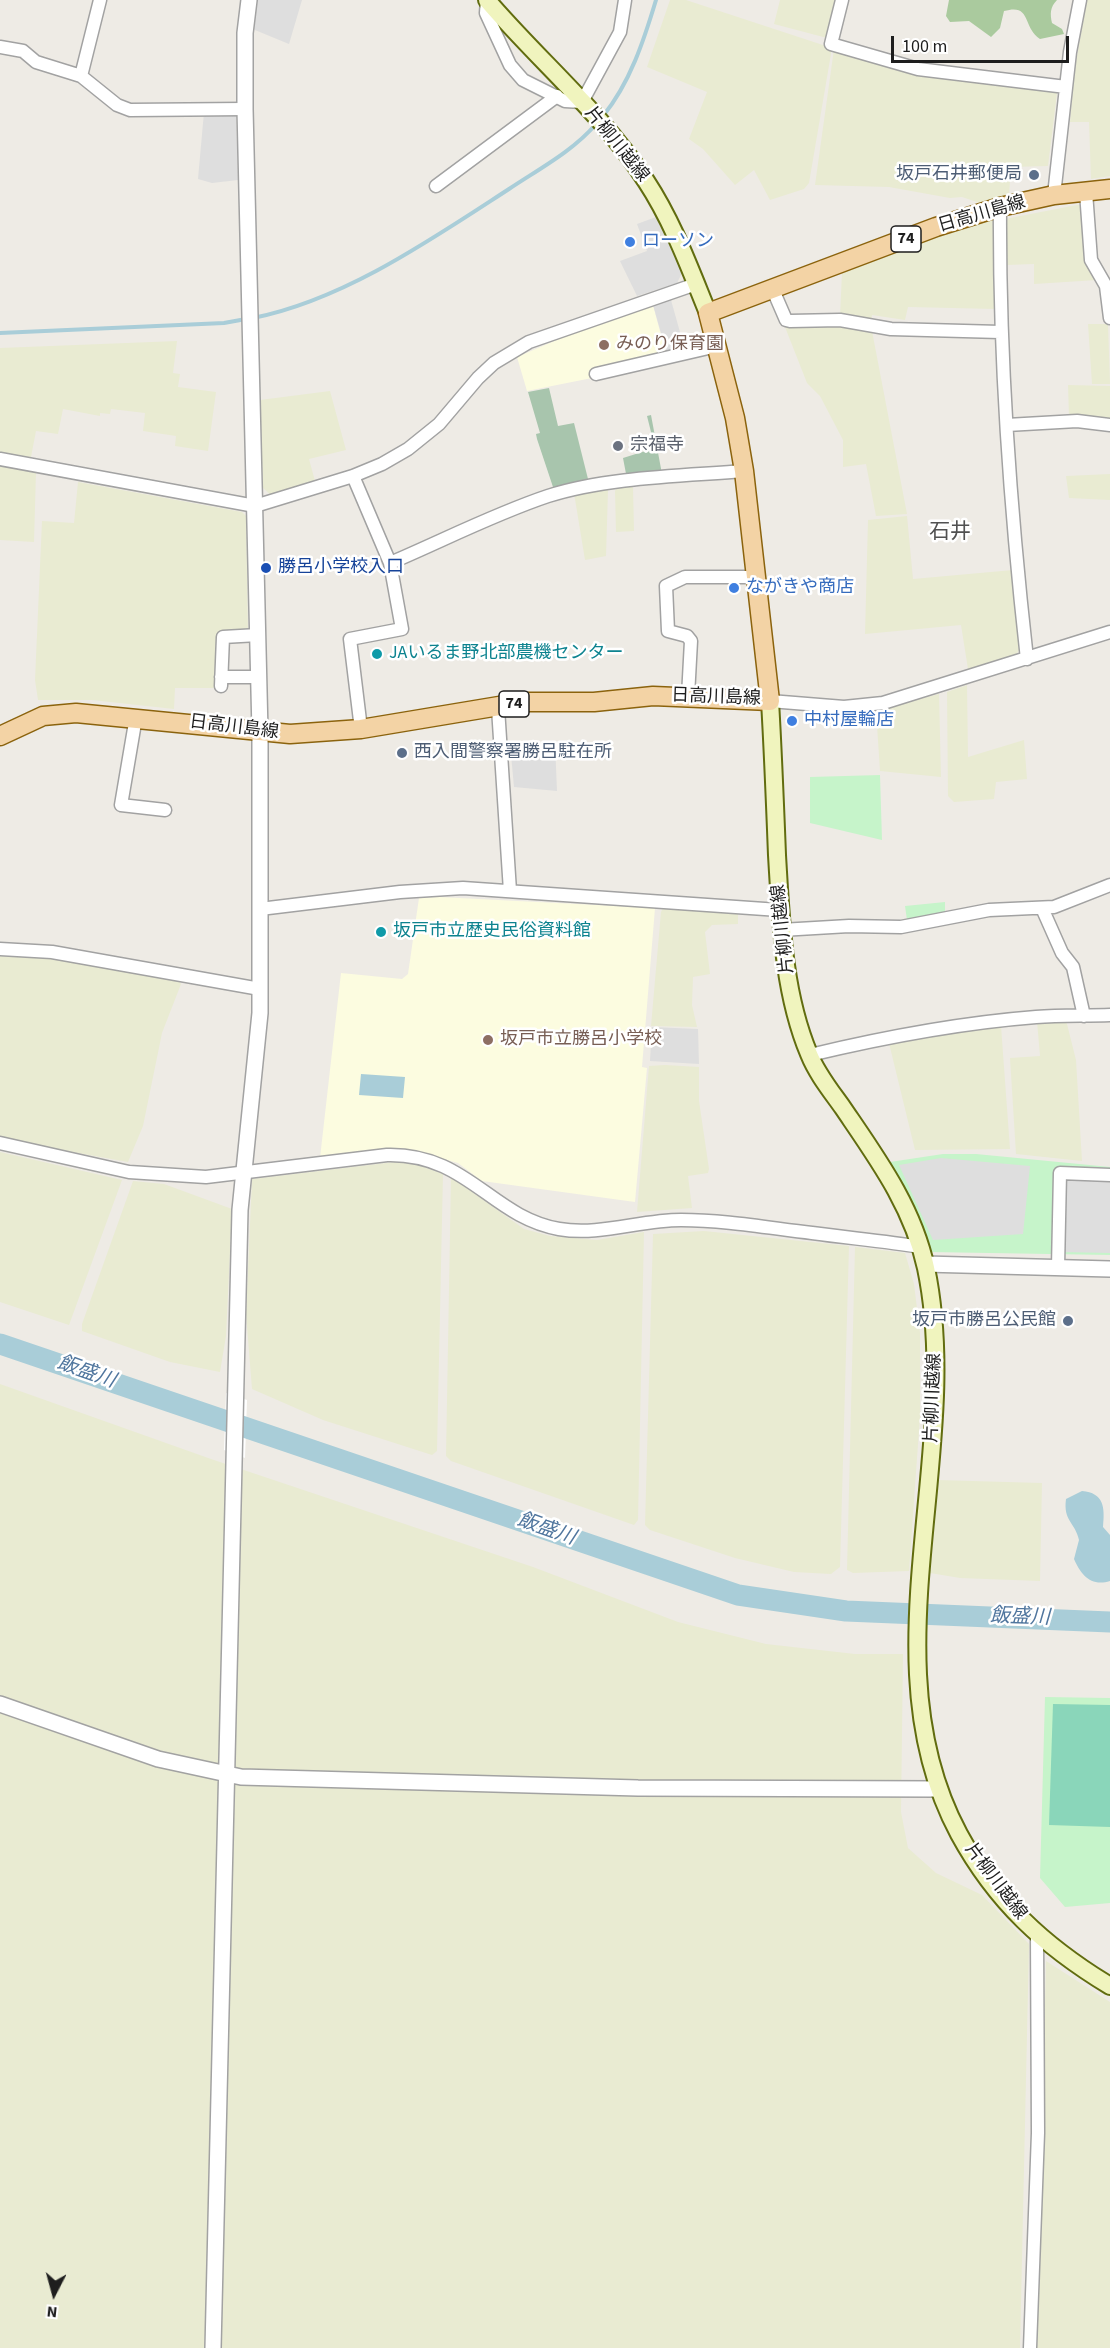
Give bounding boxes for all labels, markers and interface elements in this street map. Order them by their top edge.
scale bar [894,24,1072,62]
text: 100 m [902,34,947,59]
street label: 片柳川越線 [579,103,653,187]
place label: 坂戸石井郵便局 [896,164,1022,186]
marker: 坂戸石井郵便局 [1027,168,1041,182]
street label: 日高川島線 [936,192,1028,238]
road number: 74 [891,226,921,252]
place label: ローソン [642,231,714,253]
marker: ローソン [623,235,637,249]
place label: みのり保育園 [616,334,724,356]
marker: みのり保育園 [597,338,611,352]
place label: 宗福寺 [630,435,684,457]
marker: 宗福寺 [611,439,625,453]
district label: 石井 [929,520,971,546]
place label: 勝呂小学校入口 [278,557,404,579]
marker: 勝呂小学校入口 [259,561,273,575]
place label: ながきや商店 [746,577,854,599]
marker: ながきや商店 [727,581,741,595]
place label: JAいるま野北部農機センター [389,643,623,665]
marker: JAいるま野北部農機センター [370,647,384,661]
street label: 日高川島線 [671,686,761,710]
road number: 74 [499,691,529,717]
place label: 中村屋輪店 [804,710,894,732]
street label: 日高川島線 [188,712,280,744]
marker: 中村屋輪店 [785,714,799,728]
place label: 西入間警察署勝呂駐在所 [414,742,612,764]
marker: 西入間警察署勝呂駐在所 [395,746,409,760]
street label: 片柳川越線 [769,883,799,975]
place label: 坂戸市立歴史民俗資料館 [393,921,591,943]
marker: 坂戸市立歴史民俗資料館 [374,925,388,939]
place label: 坂戸市立勝呂小学校 [500,1029,662,1051]
marker: 坂戸市立勝呂小学校 [481,1033,495,1047]
place label: 坂戸市勝呂公民館 [912,1310,1056,1332]
marker: 坂戸市勝呂公民館 [1061,1314,1075,1328]
water label: 飯盛川 [54,1352,118,1394]
street label: 片柳川越線 [922,1353,946,1443]
water label: 飯盛川 [514,1509,578,1551]
water label: 飯盛川 [990,1605,1050,1631]
street label: 片柳川越線 [959,1840,1031,1924]
north arrow [24,2264,84,2324]
text: N [46,2300,59,2323]

